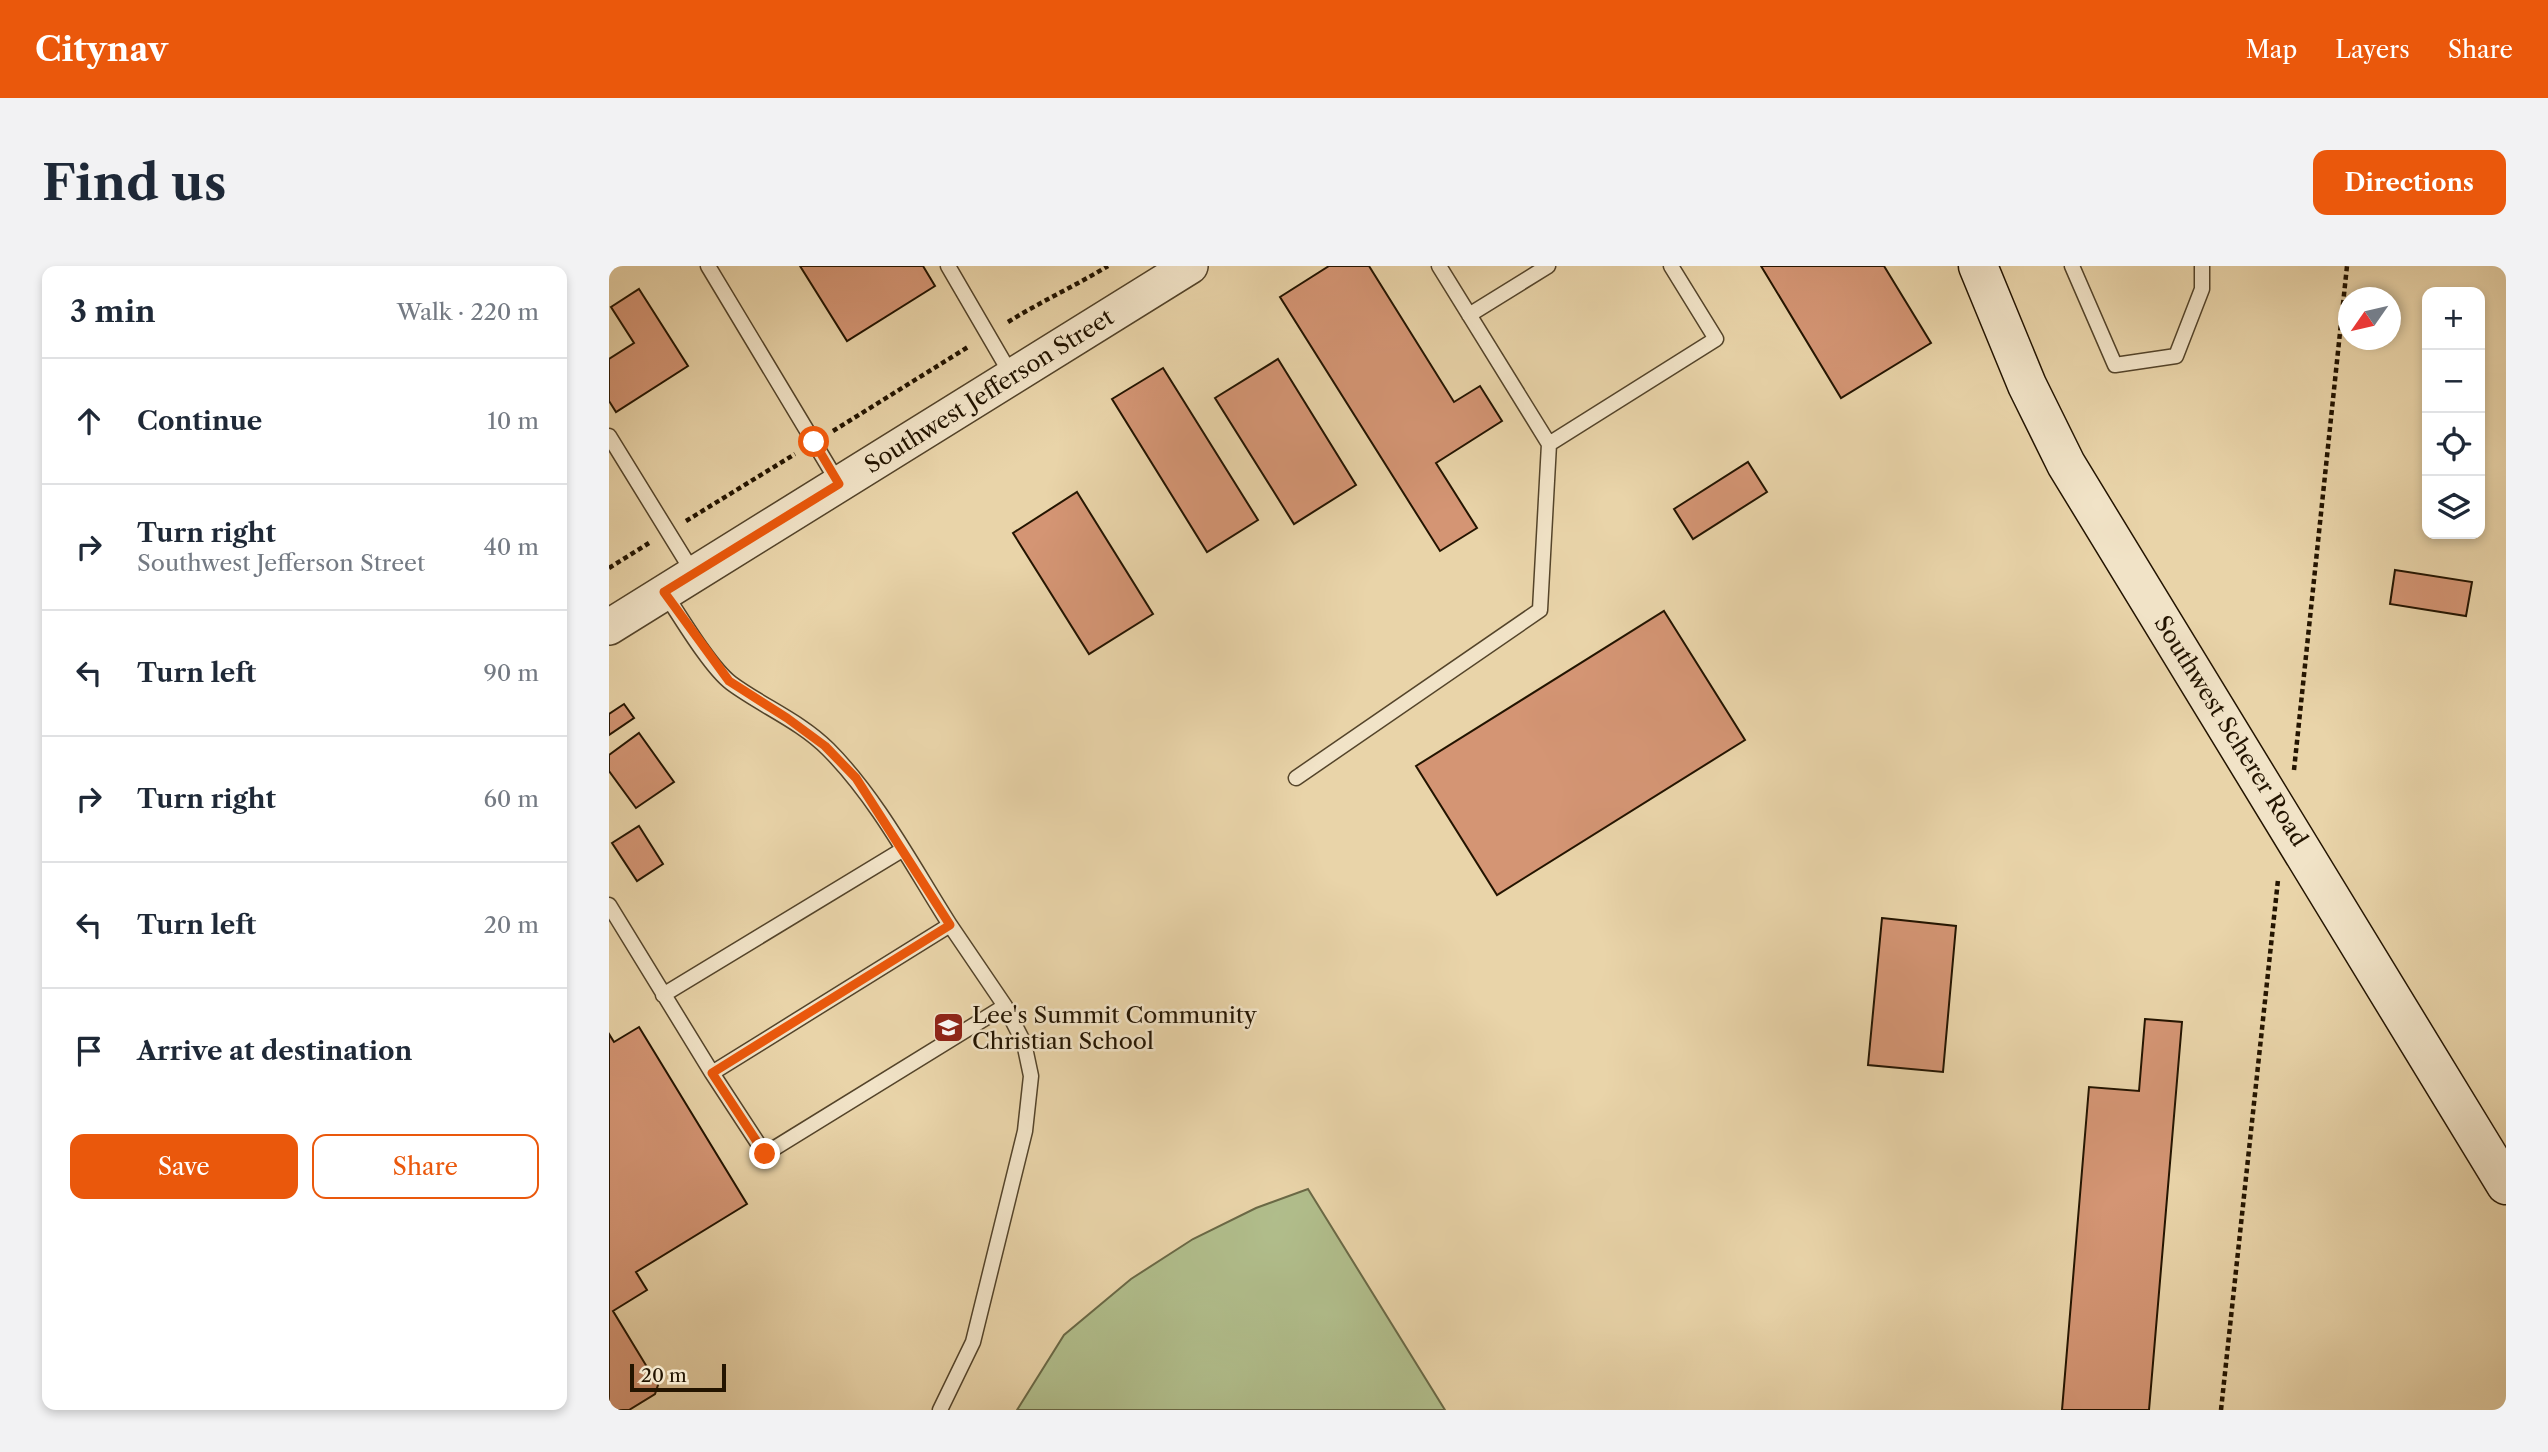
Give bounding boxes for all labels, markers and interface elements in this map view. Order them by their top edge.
text: Citynav [35,29,168,70]
text: Map [2246,35,2297,64]
text: Layers [2335,35,2410,64]
text: Share [2448,35,2513,64]
button: Directions [2313,150,2506,215]
text: Find us [42,152,226,213]
north arrow [2338,287,2401,350]
map controls [2422,287,2485,539]
button: + [2422,287,2485,350]
text: 3 min [70,293,156,330]
text: Walk · 220 m [397,298,539,326]
street label: Southwest Jefferson Street [859,303,1119,479]
button: − [2422,350,2485,413]
icon: ahead [70,402,108,440]
text: Continue [137,405,262,437]
text: 10 m [487,407,539,435]
button: locate [2422,413,2485,476]
route start [798,426,829,457]
button: layers [2422,476,2485,539]
text: Turn right [137,517,276,549]
icon: right [70,528,108,566]
text: 40 m [484,533,539,561]
text: Southwest Jefferson Street [137,549,425,577]
street label: Southwest Scherer Road [2148,610,2314,852]
icon: left [70,654,108,692]
text: Turn left [137,657,256,689]
text: 90 m [483,659,539,687]
icon: right [70,780,108,818]
text: Turn right [137,783,276,815]
text: 60 m [483,785,539,813]
icon: left [70,906,108,944]
text: Turn left [137,909,256,941]
text: 20 m [484,911,539,939]
place label: Lee's Summit Community Christian School [972,1001,1257,1055]
school or university icon: Lee's Summit Community Christian School [932,1011,966,1045]
icon: arrive [70,1032,108,1070]
text: Arrive at destination [137,1035,412,1067]
button: Save [70,1134,298,1199]
button: Share [312,1134,539,1199]
route end [749,1138,780,1169]
scale bar [630,1361,726,1393]
text: 20 m [641,1364,687,1387]

